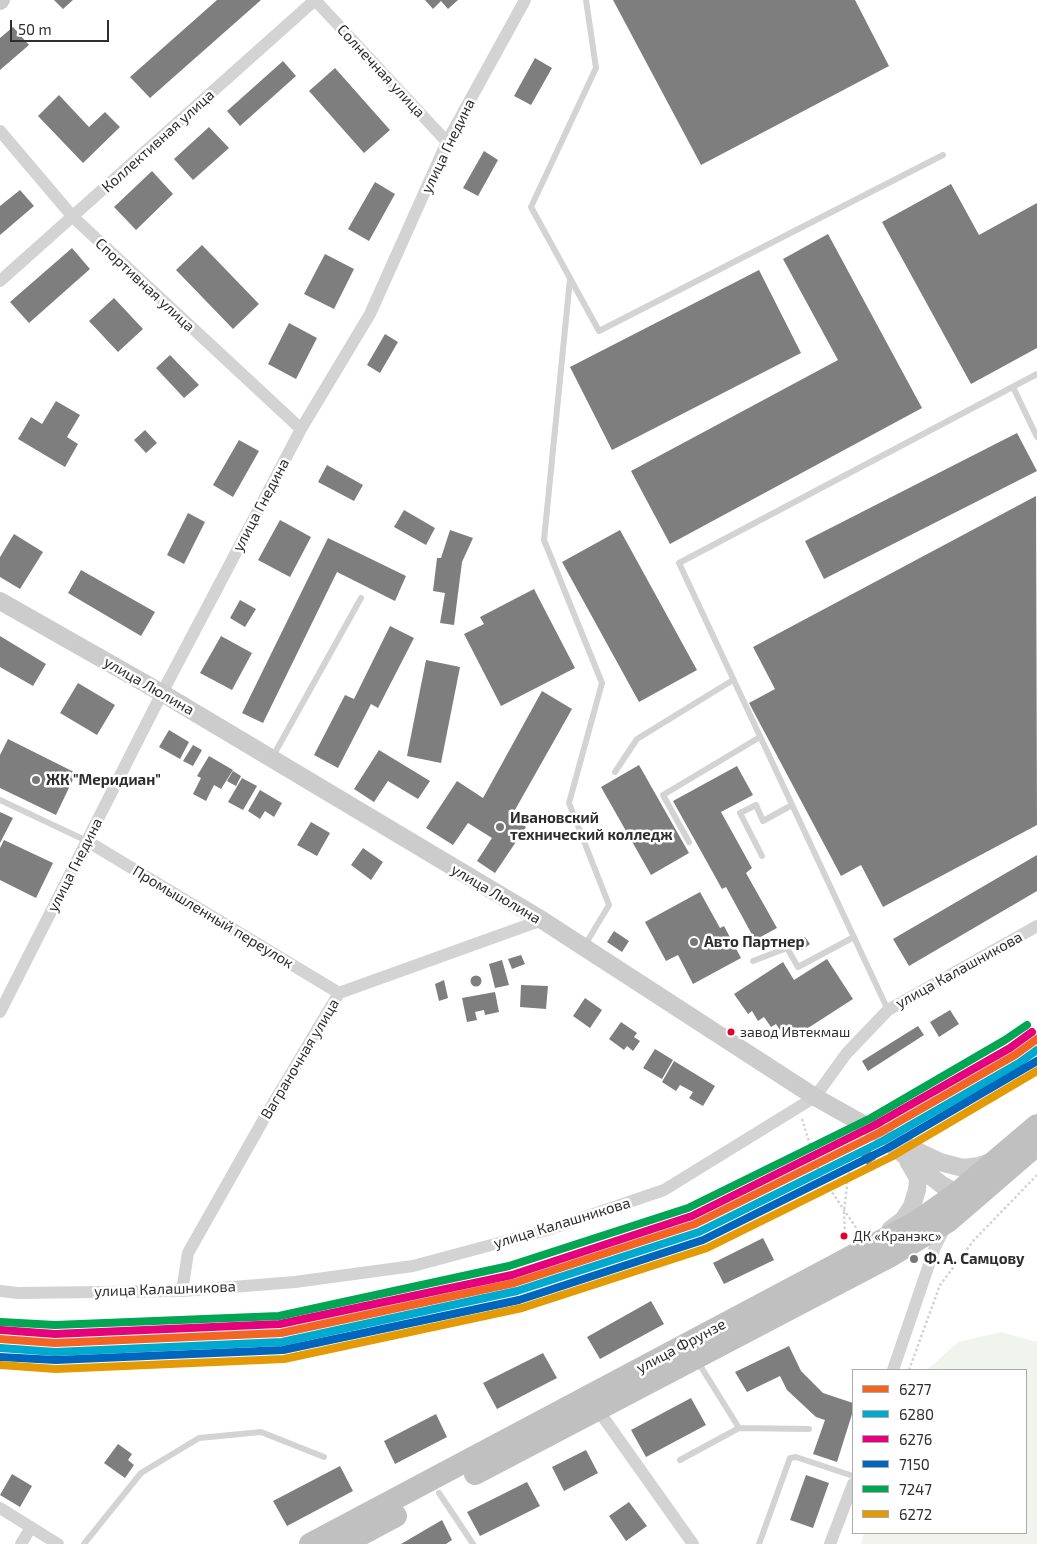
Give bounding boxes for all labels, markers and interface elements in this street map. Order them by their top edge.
scale bar [12,10,111,42]
text: 50 m [18,20,52,38]
street label: Солнечная улица [333,21,429,121]
street label: Коллективная улица [98,86,218,196]
street label: улица Гнедина [417,96,479,196]
street label: Спортивная улица [92,234,198,336]
street label: улица Гнедина [229,455,293,555]
street label: улица Люлина [101,653,197,719]
place label: ЖК "Меридиан" [46,771,161,789]
marker: ЖК "Меридиан" [30,774,42,786]
place label: Ивановский технический колледж [510,809,673,844]
street label: улица Гнедина [44,815,106,915]
marker: Ивановский технический колледж [494,821,506,833]
street label: улица Люлина [448,860,544,928]
street label: Промышленный переулок [129,862,297,972]
street label: улица Калашникова [893,928,1025,1012]
place label: Авто Партнер [704,933,804,951]
marker: Авто Партнер [688,936,700,948]
street label: Ваграночная улица [257,996,343,1122]
place label: завод Ивтекмаш [740,1024,850,1040]
marker: завод Ивтекмаш [726,1027,736,1037]
street label: улица Калашникова [491,1194,633,1252]
place label: ДК «Кранэкс» [853,1228,942,1244]
marker: ДК «Кранэкс» [839,1231,849,1241]
place label: Ф. А. Самцову [924,1250,1025,1268]
marker: Ф. А. Самцову [908,1253,920,1265]
street label: улица Калашникова [94,1278,236,1300]
street label: улица Фрунзе [633,1315,729,1377]
legend [852,1369,1027,1534]
text: 6277 [899,1380,931,1398]
text: 6280 [899,1405,934,1423]
text: 6276 [899,1430,932,1448]
text: 7150 [899,1455,930,1473]
text: 7247 [899,1480,932,1498]
text: 6272 [899,1505,932,1523]

